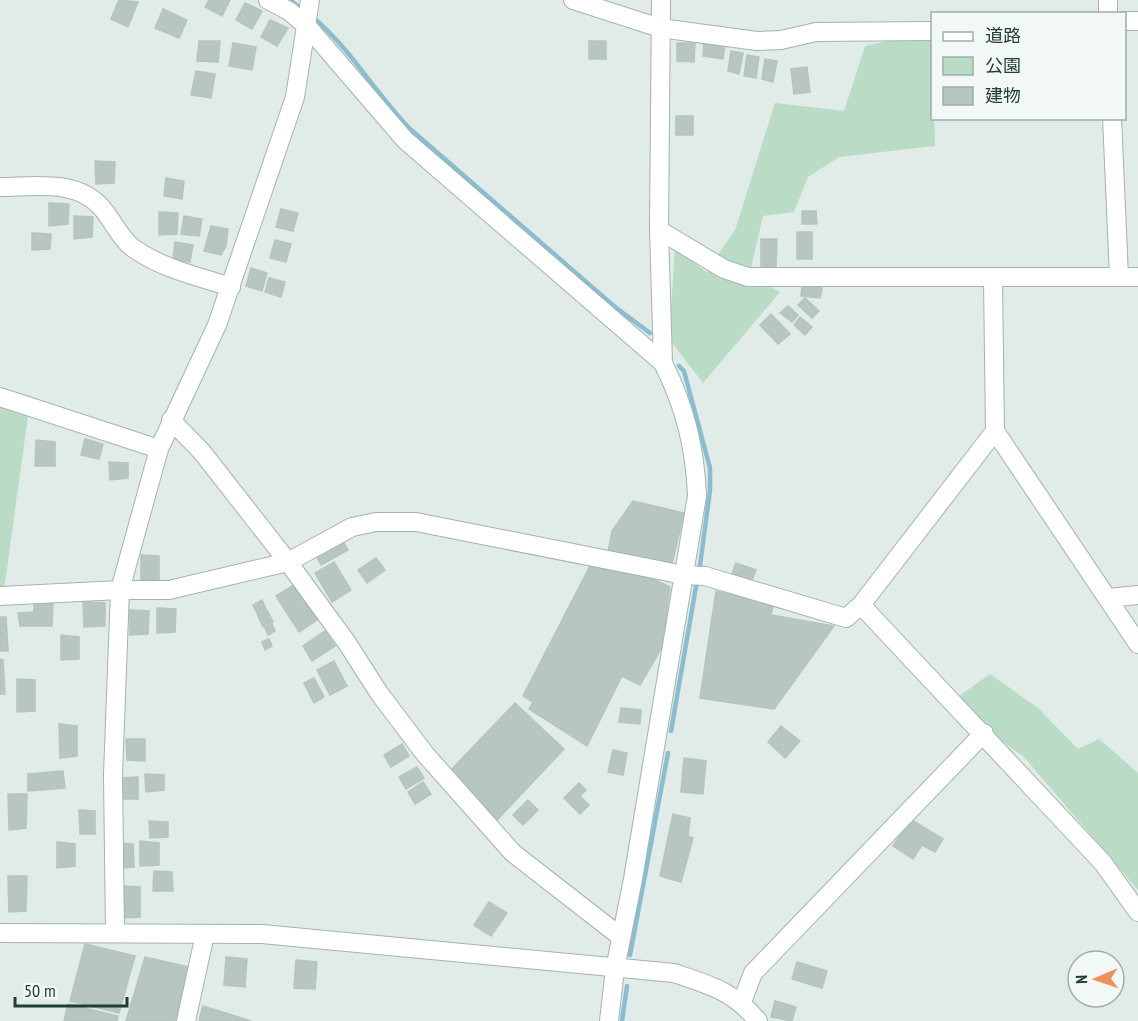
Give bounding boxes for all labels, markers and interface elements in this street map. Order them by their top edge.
legend [931,12,1126,120]
text: 道路 [985,24,1021,47]
text: 公園 [985,54,1021,77]
text: 建物 [985,84,1021,107]
north arrow [1066,949,1126,1009]
scale bar [15,970,128,1008]
text: N [1071,975,1091,984]
text: 50 m [24,979,56,1002]

